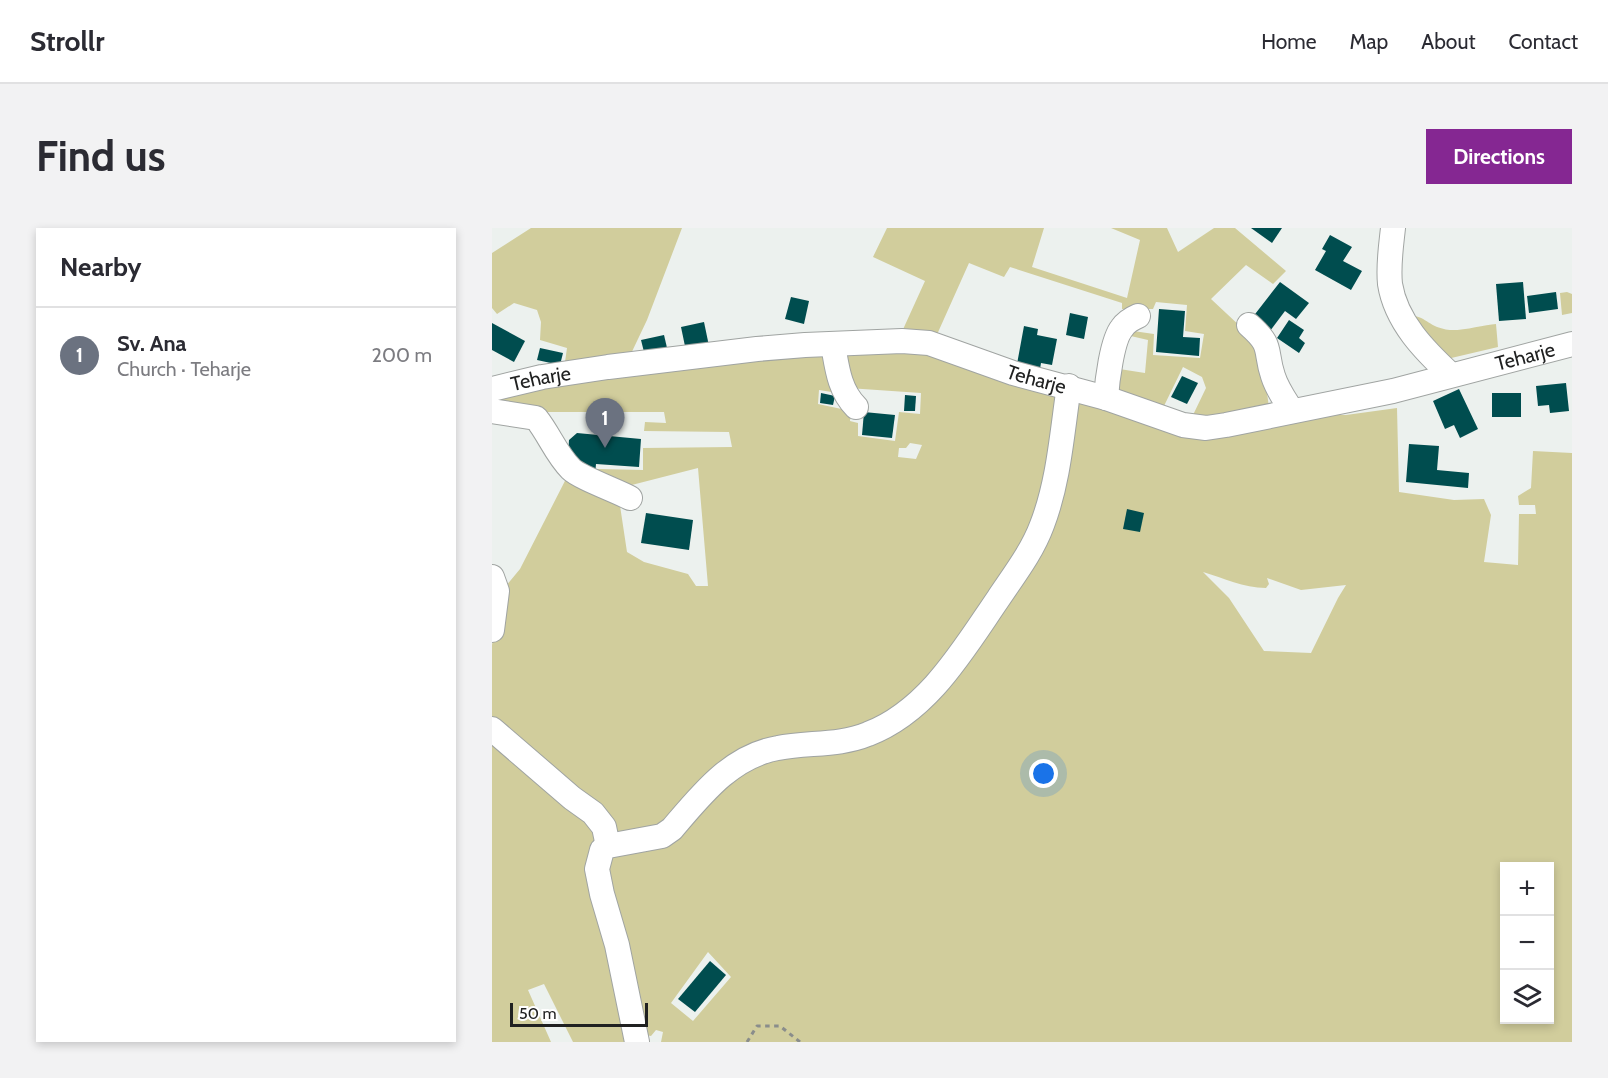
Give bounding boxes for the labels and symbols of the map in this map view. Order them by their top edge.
street label: Teharje [1493,337,1557,376]
street label: Teharje [1003,360,1069,399]
street label: Teharje [508,361,572,396]
pin: 1 [586,398,624,448]
your location [1029,759,1058,788]
scale bar [510,1000,648,1028]

